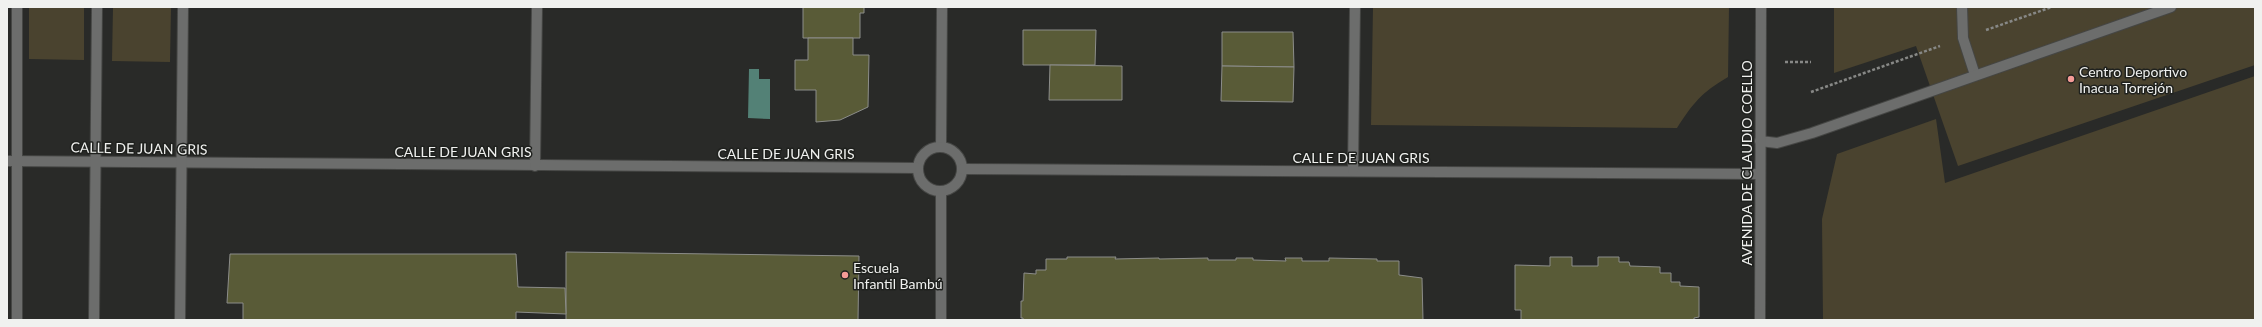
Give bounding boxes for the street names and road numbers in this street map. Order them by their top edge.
street label: AVENIDA DE CLAUDIO COELLO [1738,60,1755,266]
street label: CALLE DE JUAN GRIS [70,138,208,158]
street label: CALLE DE JUAN GRIS [394,143,532,160]
street label: CALLE DE JUAN GRIS [717,145,855,162]
street label: CALLE DE JUAN GRIS [1292,149,1430,166]

